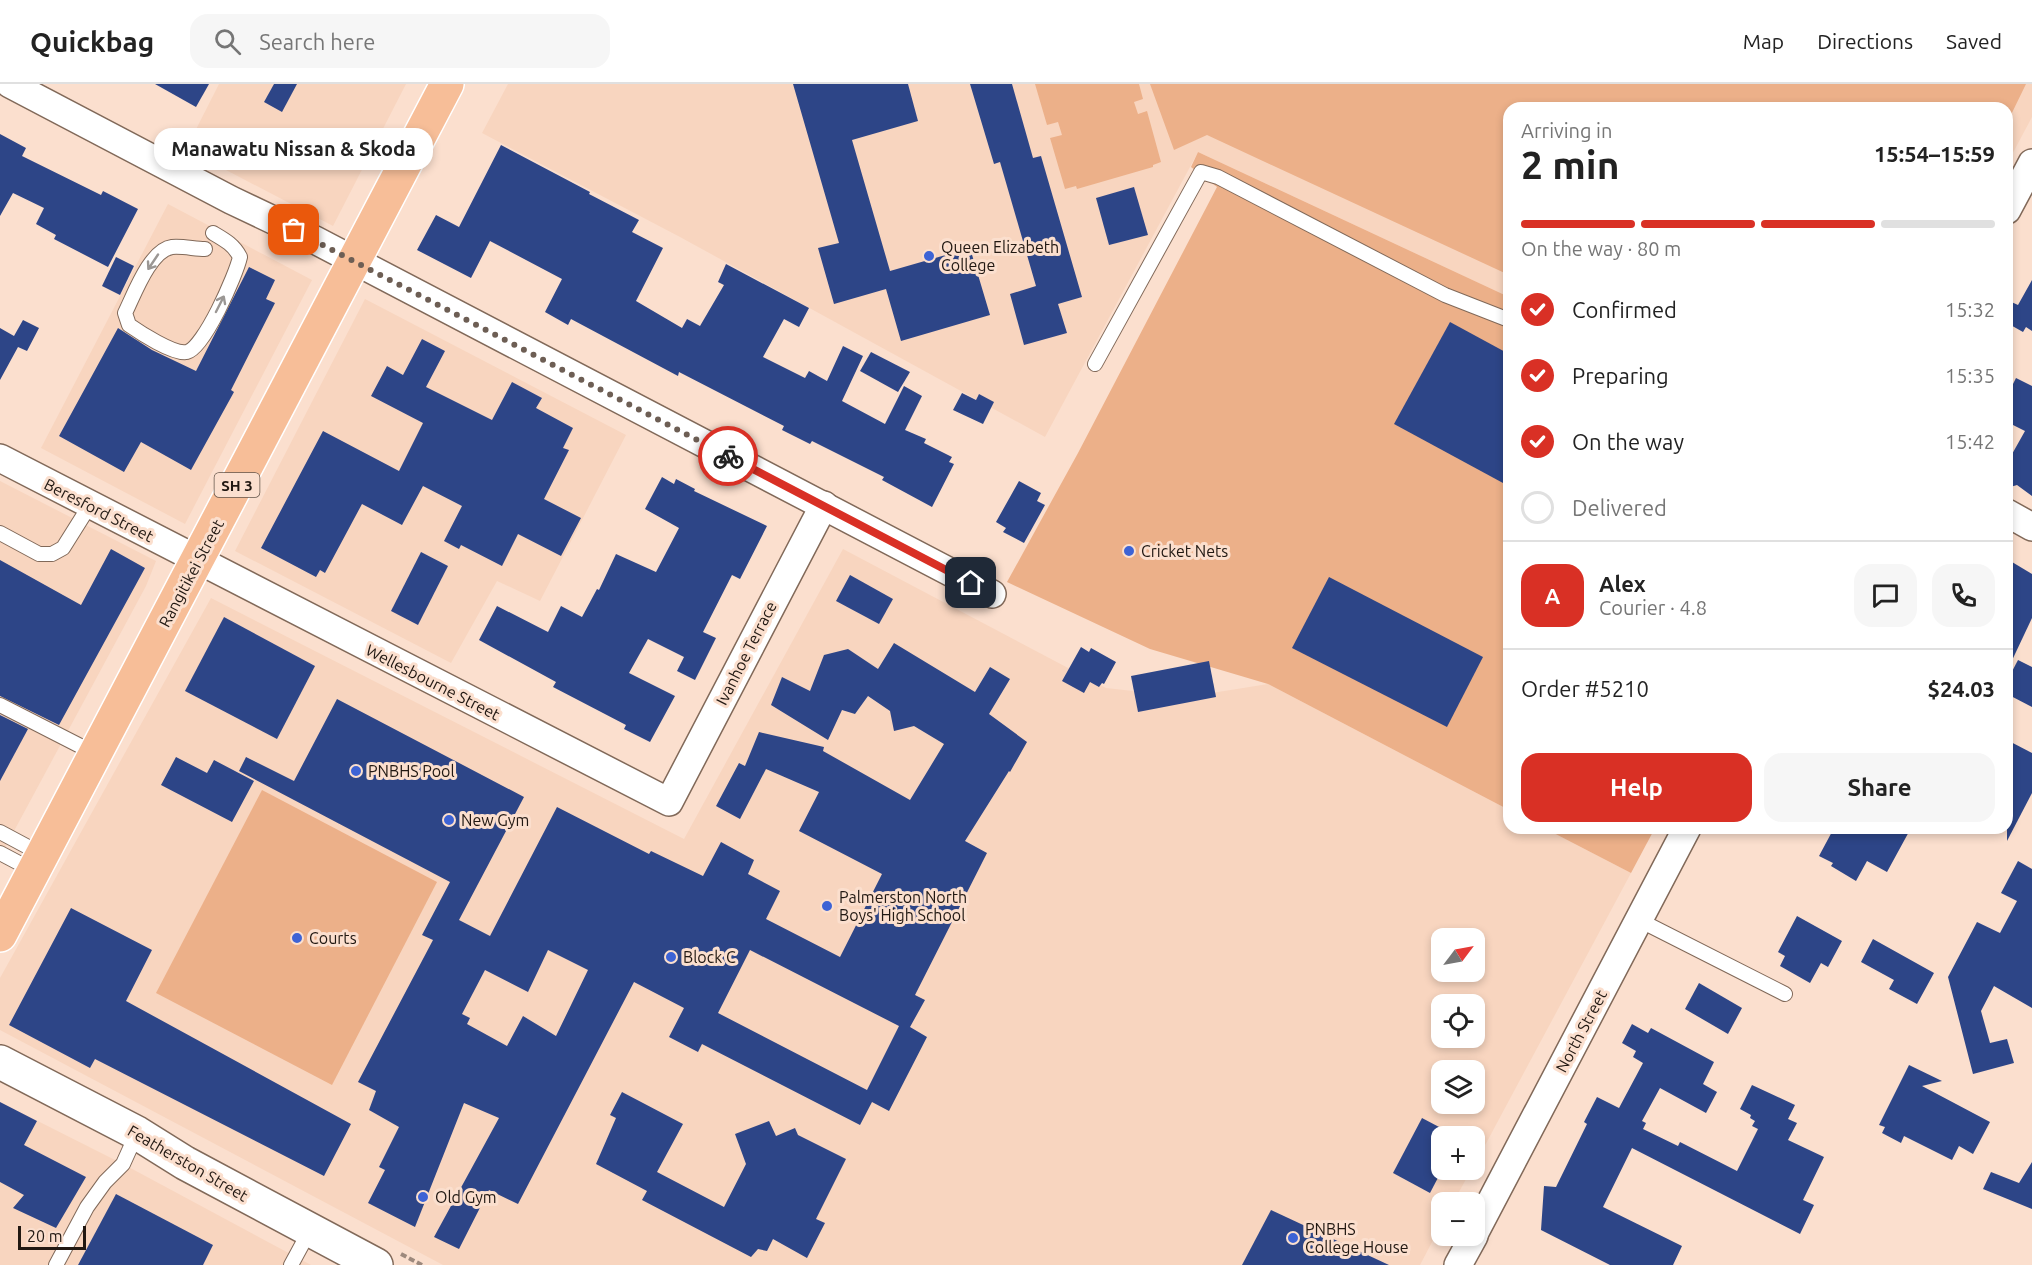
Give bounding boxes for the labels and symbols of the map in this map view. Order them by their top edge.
callout: Manawatu Nissan & Skoda [154,128,434,170]
pin [268,204,319,255]
place label: Queen Elizabeth College [941,238,1059,274]
marker: Queen Elizabeth College [922,249,936,263]
one-way arrow [146,253,159,270]
one-way arrow [215,296,227,314]
courier [698,426,758,486]
road number: SH 3 [214,473,260,497]
street label: Beresford Street [41,475,157,546]
street label: Rangitikei Street [155,515,227,630]
place label: Cricket Nets [1141,542,1228,560]
marker: Cricket Nets [1122,544,1136,558]
pin [945,557,996,608]
street label: Ivanhoe Terrace [712,598,780,708]
street label: Wellesbourne Street [363,640,504,724]
place label: PNBHS Pool [368,762,455,780]
marker: PNBHS Pool [349,764,363,778]
place label: New Gym [461,811,529,829]
marker: New Gym [442,813,456,827]
place label: Palmerston North Boys' High School [839,888,967,924]
marker: Palmerston North Boys' High School [820,899,834,913]
north arrow [1431,928,1485,982]
place label: Courts [309,929,357,947]
marker: Courts [290,931,304,945]
place label: Block C [683,948,736,966]
marker: Block C [664,950,678,964]
street label: North Street [1552,986,1611,1075]
street label: Featherston Street [125,1121,252,1205]
place label: Old Gym [435,1188,497,1206]
marker: Old Gym [416,1190,430,1204]
place label: PNBHS College House [1305,1220,1409,1256]
scale bar [18,1223,86,1250]
marker: PNBHS College House [1286,1231,1300,1245]

